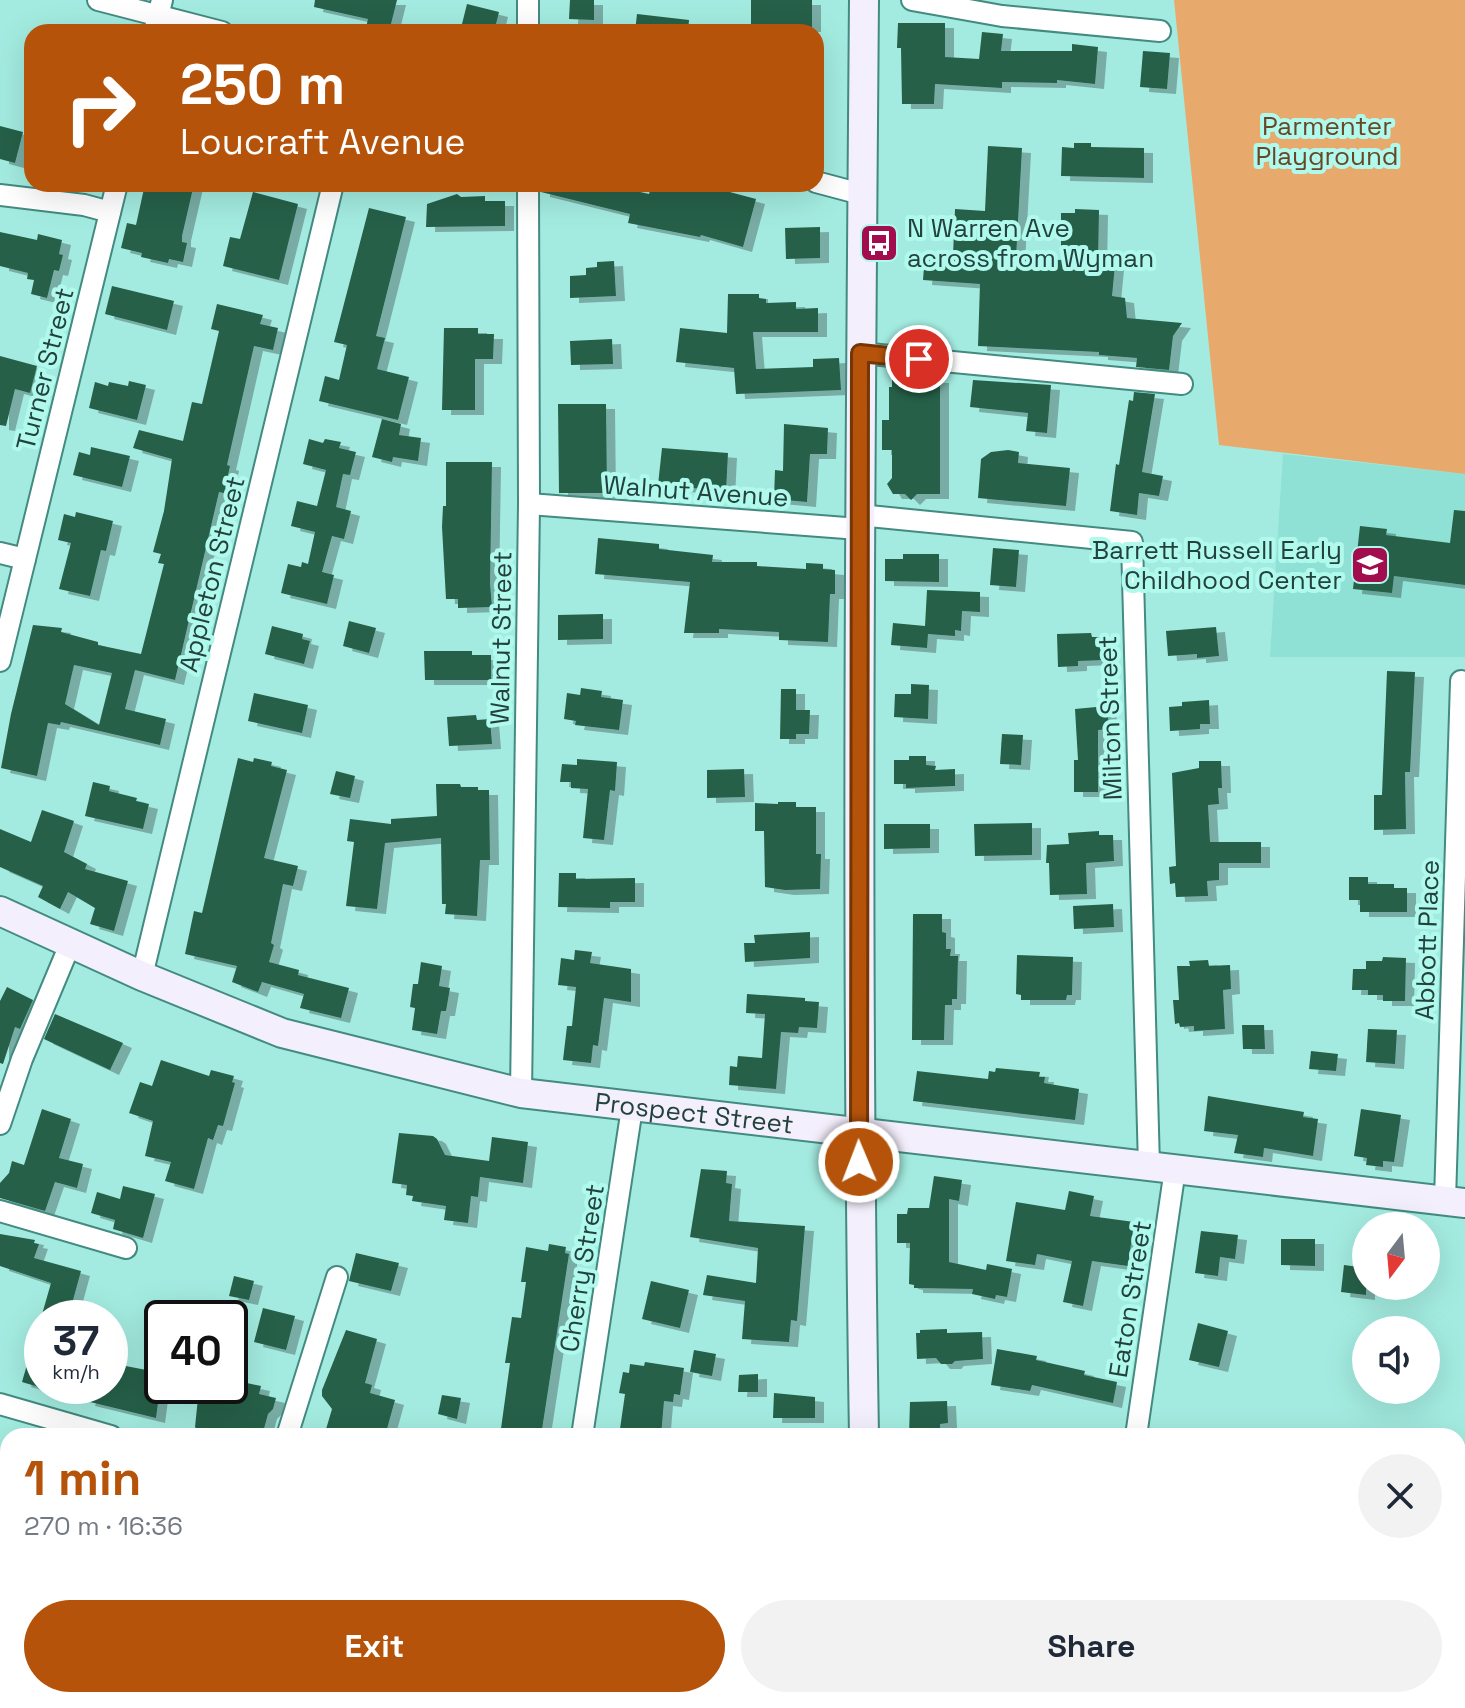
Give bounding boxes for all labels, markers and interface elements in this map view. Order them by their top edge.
text: 250 m [180,49,345,120]
icon: right [48,56,152,160]
park label: Parmenter Playground [1255,109,1399,173]
text: Loucraft Avenue [180,119,466,165]
place label: N Warren Ave across from Wyman [907,211,1154,275]
bus stop icon: N Warren Ave across from Wyman [858,222,900,264]
street label: Turner Street [8,284,82,454]
pin [885,325,953,393]
icon: arrive [897,337,941,381]
street label: Walnut Avenue [602,468,790,514]
street label: Appleton Street [171,472,253,676]
place label: Barrett Russell Early Childhood Center [1092,533,1342,597]
school or university icon: Barrett Russell Early Childhood Center [1349,544,1391,586]
street label: Walnut Street [482,551,520,725]
street label: Milton Street [1090,635,1130,801]
street label: Abbott Place [1407,859,1447,1021]
street label: Prospect Street [593,1085,795,1142]
position arrow [817,1120,901,1204]
street label: Cherry Street [552,1182,612,1354]
north arrow [1352,1212,1440,1300]
map controls [1352,1212,1440,1404]
street label: Eaton Street [1101,1218,1159,1380]
speed limit sign: 40 [144,1300,248,1404]
text: 37 [53,1316,99,1367]
button: sound [1352,1316,1440,1404]
text: km/h [52,1359,100,1385]
text: 1 min [24,1448,141,1509]
button: close [1358,1454,1442,1538]
text: 270 m · 16:36 [24,1509,183,1543]
button: Exit [24,1600,725,1692]
button: Share [741,1600,1442,1692]

